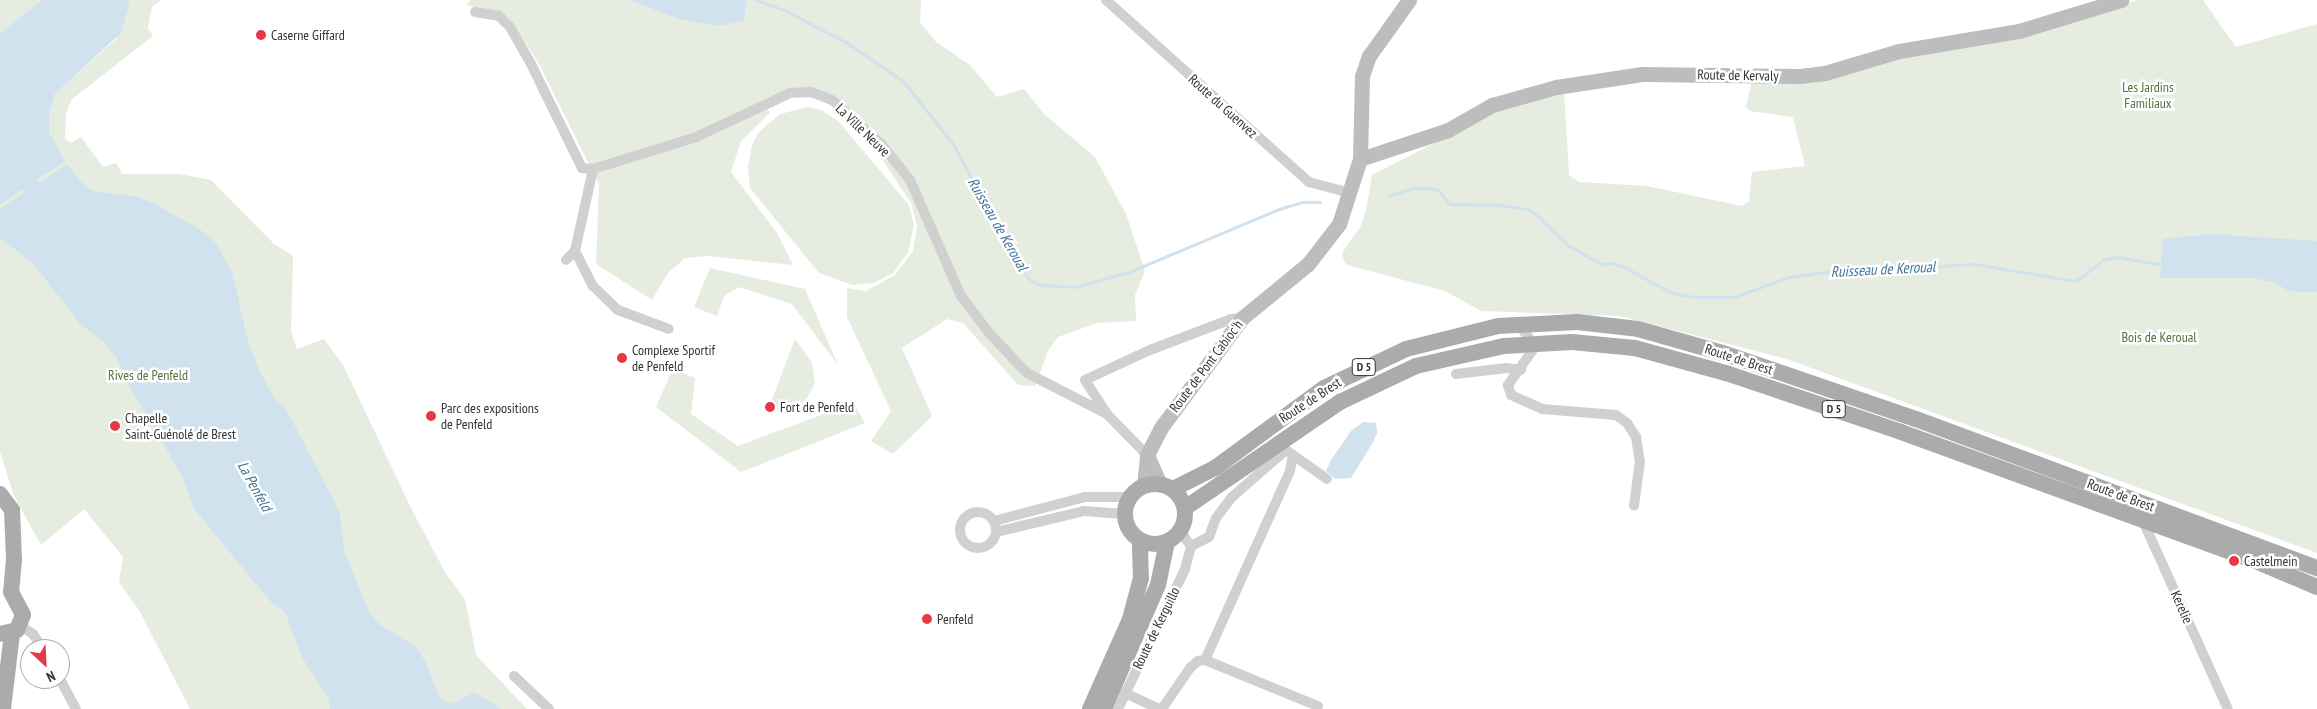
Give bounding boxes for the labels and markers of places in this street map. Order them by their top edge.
place label: Caserne Giffard [271,27,345,43]
marker: Caserne Giffard [255,29,267,41]
place label: Complexe Sportif de Penfeld [632,342,715,374]
marker: Complexe Sportif de Penfeld [616,352,628,364]
place label: Fort de Penfeld [780,399,854,415]
place label: Parc des expositions de Penfeld [441,400,539,432]
marker: Fort de Penfeld [764,401,776,413]
place label: Chapelle Saint-Guénolé de Brest [125,410,236,442]
marker: Parc des expositions de Penfeld [425,410,437,422]
marker: Chapelle Saint-Guénolé de Brest [109,420,121,432]
place label: Castelmein [2244,553,2297,569]
marker: Castelmein [2228,555,2240,567]
place label: Penfeld [937,611,973,627]
marker: Penfeld [921,613,933,625]

